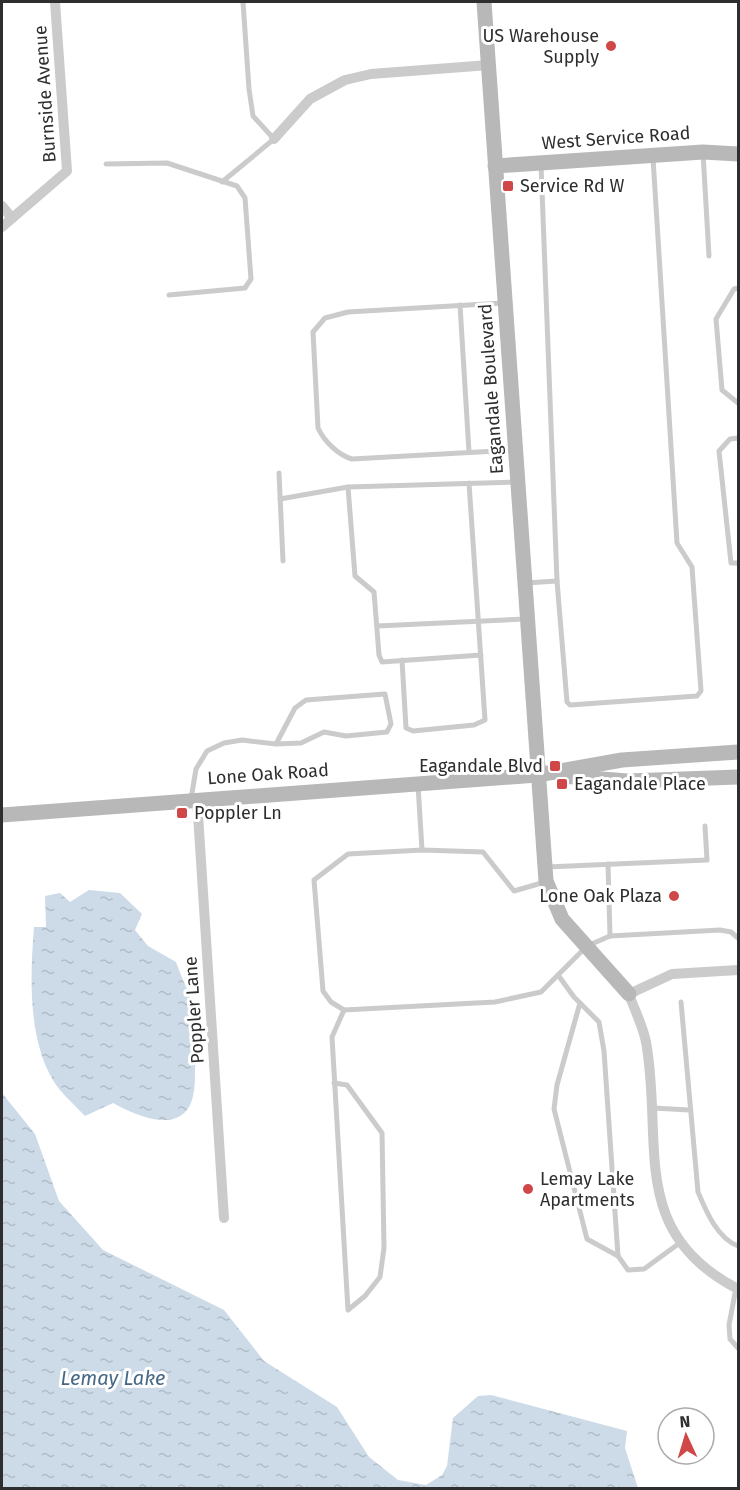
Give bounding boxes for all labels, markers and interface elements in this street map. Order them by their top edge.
street label: Burnside Avenue [29,25,61,163]
place label: US Warehouse Supply [483,25,599,68]
marker: US Warehouse Supply [604,39,618,53]
street label: West Service Road [541,122,691,154]
place label: Service Rd W [520,175,624,197]
marker: Service Rd W [501,179,515,193]
street label: Eagandale Boulevard [474,303,508,475]
place label: Eagandale Blvd [419,755,543,777]
street label: Lone Oak Road [207,759,329,789]
marker: Eagandale Blvd [548,759,562,773]
place label: Eagandale Place [574,773,706,795]
marker: Eagandale Place [555,777,569,791]
place label: Poppler Ln [194,802,282,824]
marker: Poppler Ln [175,806,189,820]
place label: Lone Oak Plaza [539,885,662,907]
marker: Lone Oak Plaza [667,889,681,903]
street label: Poppler Lane [179,956,209,1064]
place label: Lemay Lake Apartments [540,1168,635,1211]
marker: Lemay Lake Apartments [521,1182,535,1196]
water label: Lemay Lake [61,1366,165,1390]
north arrow [656,1406,716,1466]
text: N [679,1412,691,1431]

